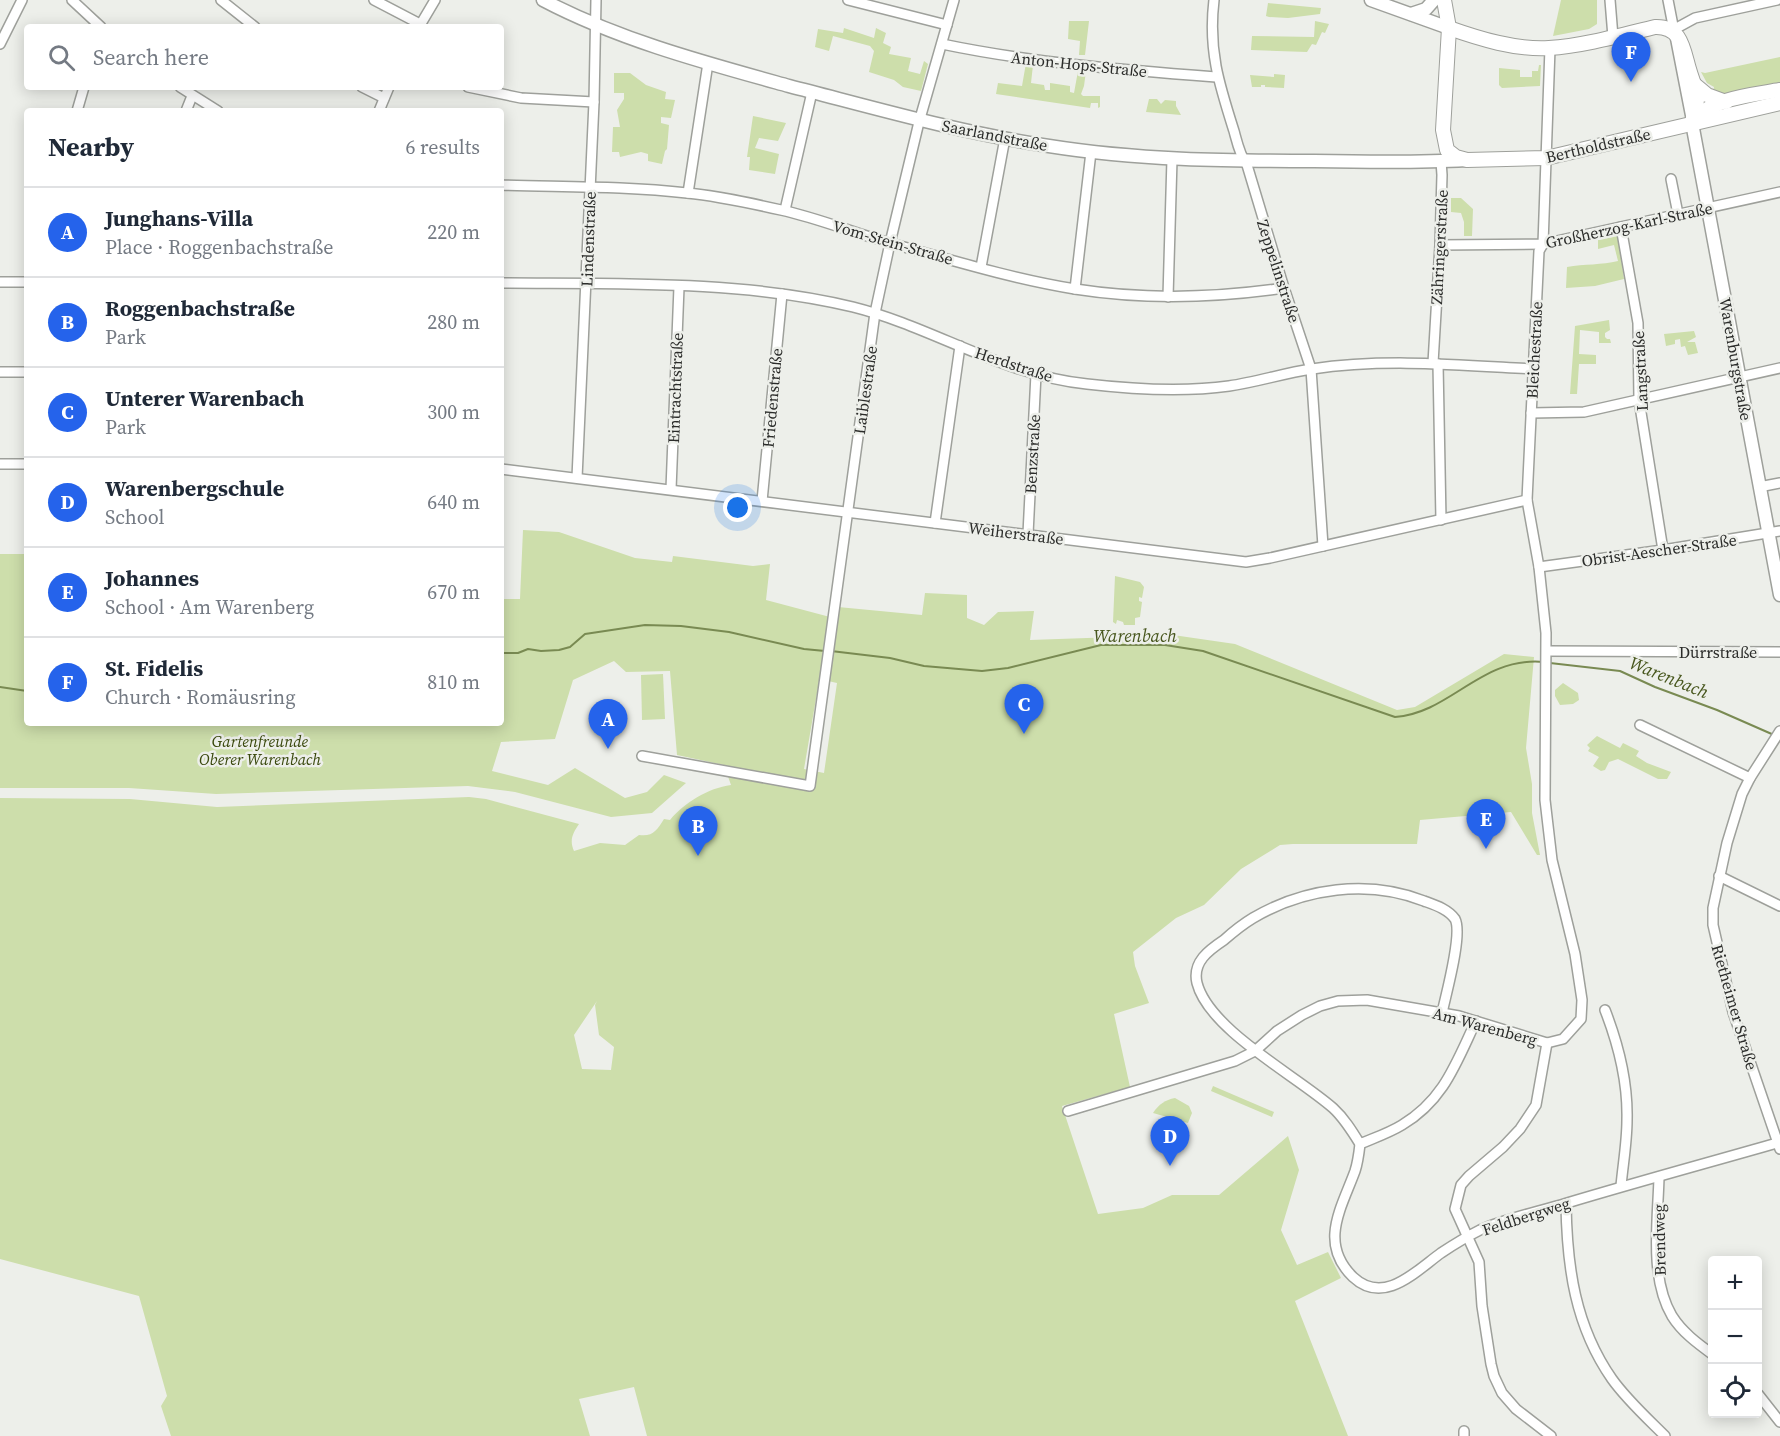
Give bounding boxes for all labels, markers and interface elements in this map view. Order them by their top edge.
search box [24,24,504,90]
pin: F [1612,32,1650,82]
icon: search [45,41,78,74]
text: Search here [93,42,209,72]
street label: Anton-Hops-Straße [1010,46,1148,82]
street label: Saarlandstraße [940,114,1050,156]
street label: Bertholdstraße [1543,122,1653,168]
text: Nearby [48,129,134,165]
text: 6 results [405,133,480,161]
street label: Zähringerstraße [1425,189,1453,305]
street label: Lindenstraße [575,191,601,287]
street label: Großherzog-Karl-Straße [1544,197,1714,253]
text: Junghans-Villa [105,203,253,233]
street label: Vom-Stein-Straße [830,214,956,270]
street label: Zeppelinstraße [1252,217,1306,325]
text: A [61,218,74,246]
text: 220 m [427,218,480,246]
text: Place · Roggenbachstraße [105,233,333,261]
text: Roggenbachstraße [105,293,295,323]
street label: Warenburgstraße [1714,296,1758,422]
street label: Bleichestraße [1520,301,1548,399]
text: B [61,308,74,336]
text: 280 m [427,308,480,336]
text: Park [105,323,146,351]
street label: Langstraße [1627,330,1653,412]
street label: Eintrachtstraße [662,332,688,444]
street label: Herdstraße [972,341,1056,387]
street label: Laiblestraße [848,344,882,436]
street label: Friedenstraße [757,347,787,449]
text: Unterer Warenbach [105,383,304,413]
text: C [61,398,74,426]
text: 300 m [427,398,480,426]
text: Park [105,413,146,441]
street label: Benzstraße [1019,414,1045,494]
text: Warenbergschule [105,473,284,503]
text: D [60,488,75,516]
text: 640 m [427,488,480,516]
your location [723,493,752,522]
text: School [105,503,165,531]
street label: Weiherstraße [967,516,1065,550]
street label: Obrist-Aescher-Straße [1580,528,1738,572]
text: Johannes [105,563,199,593]
text: E [62,578,73,606]
text: 670 m [427,578,480,606]
text: School · Am Warenberg [105,593,314,621]
water label: Warenbach [1093,623,1177,648]
street label: Dürrstraße [1679,641,1757,663]
water label: Warenbach [1626,650,1713,704]
text: St. Fidelis [105,653,203,683]
text: F [62,668,73,696]
text: 810 m [427,668,480,696]
text: Church · Romäusring [105,683,296,711]
pin: C [1004,684,1044,734]
pin: A [588,700,628,749]
park label: Gartenfreunde Oberer Warenbach [199,730,321,770]
pin: E [1466,800,1506,849]
pin: B [678,806,718,856]
street label: Rietheimer Straße [1707,942,1763,1072]
street label: Am Warenberg [1430,1001,1540,1051]
pin: D [1150,1116,1190,1166]
street label: Feldbergweg [1479,1191,1573,1241]
street label: Brendweg [1647,1204,1671,1276]
map controls [1708,1256,1762,1418]
button: + [1708,1256,1762,1310]
button: − [1708,1310,1762,1364]
button: locate [1708,1364,1762,1418]

